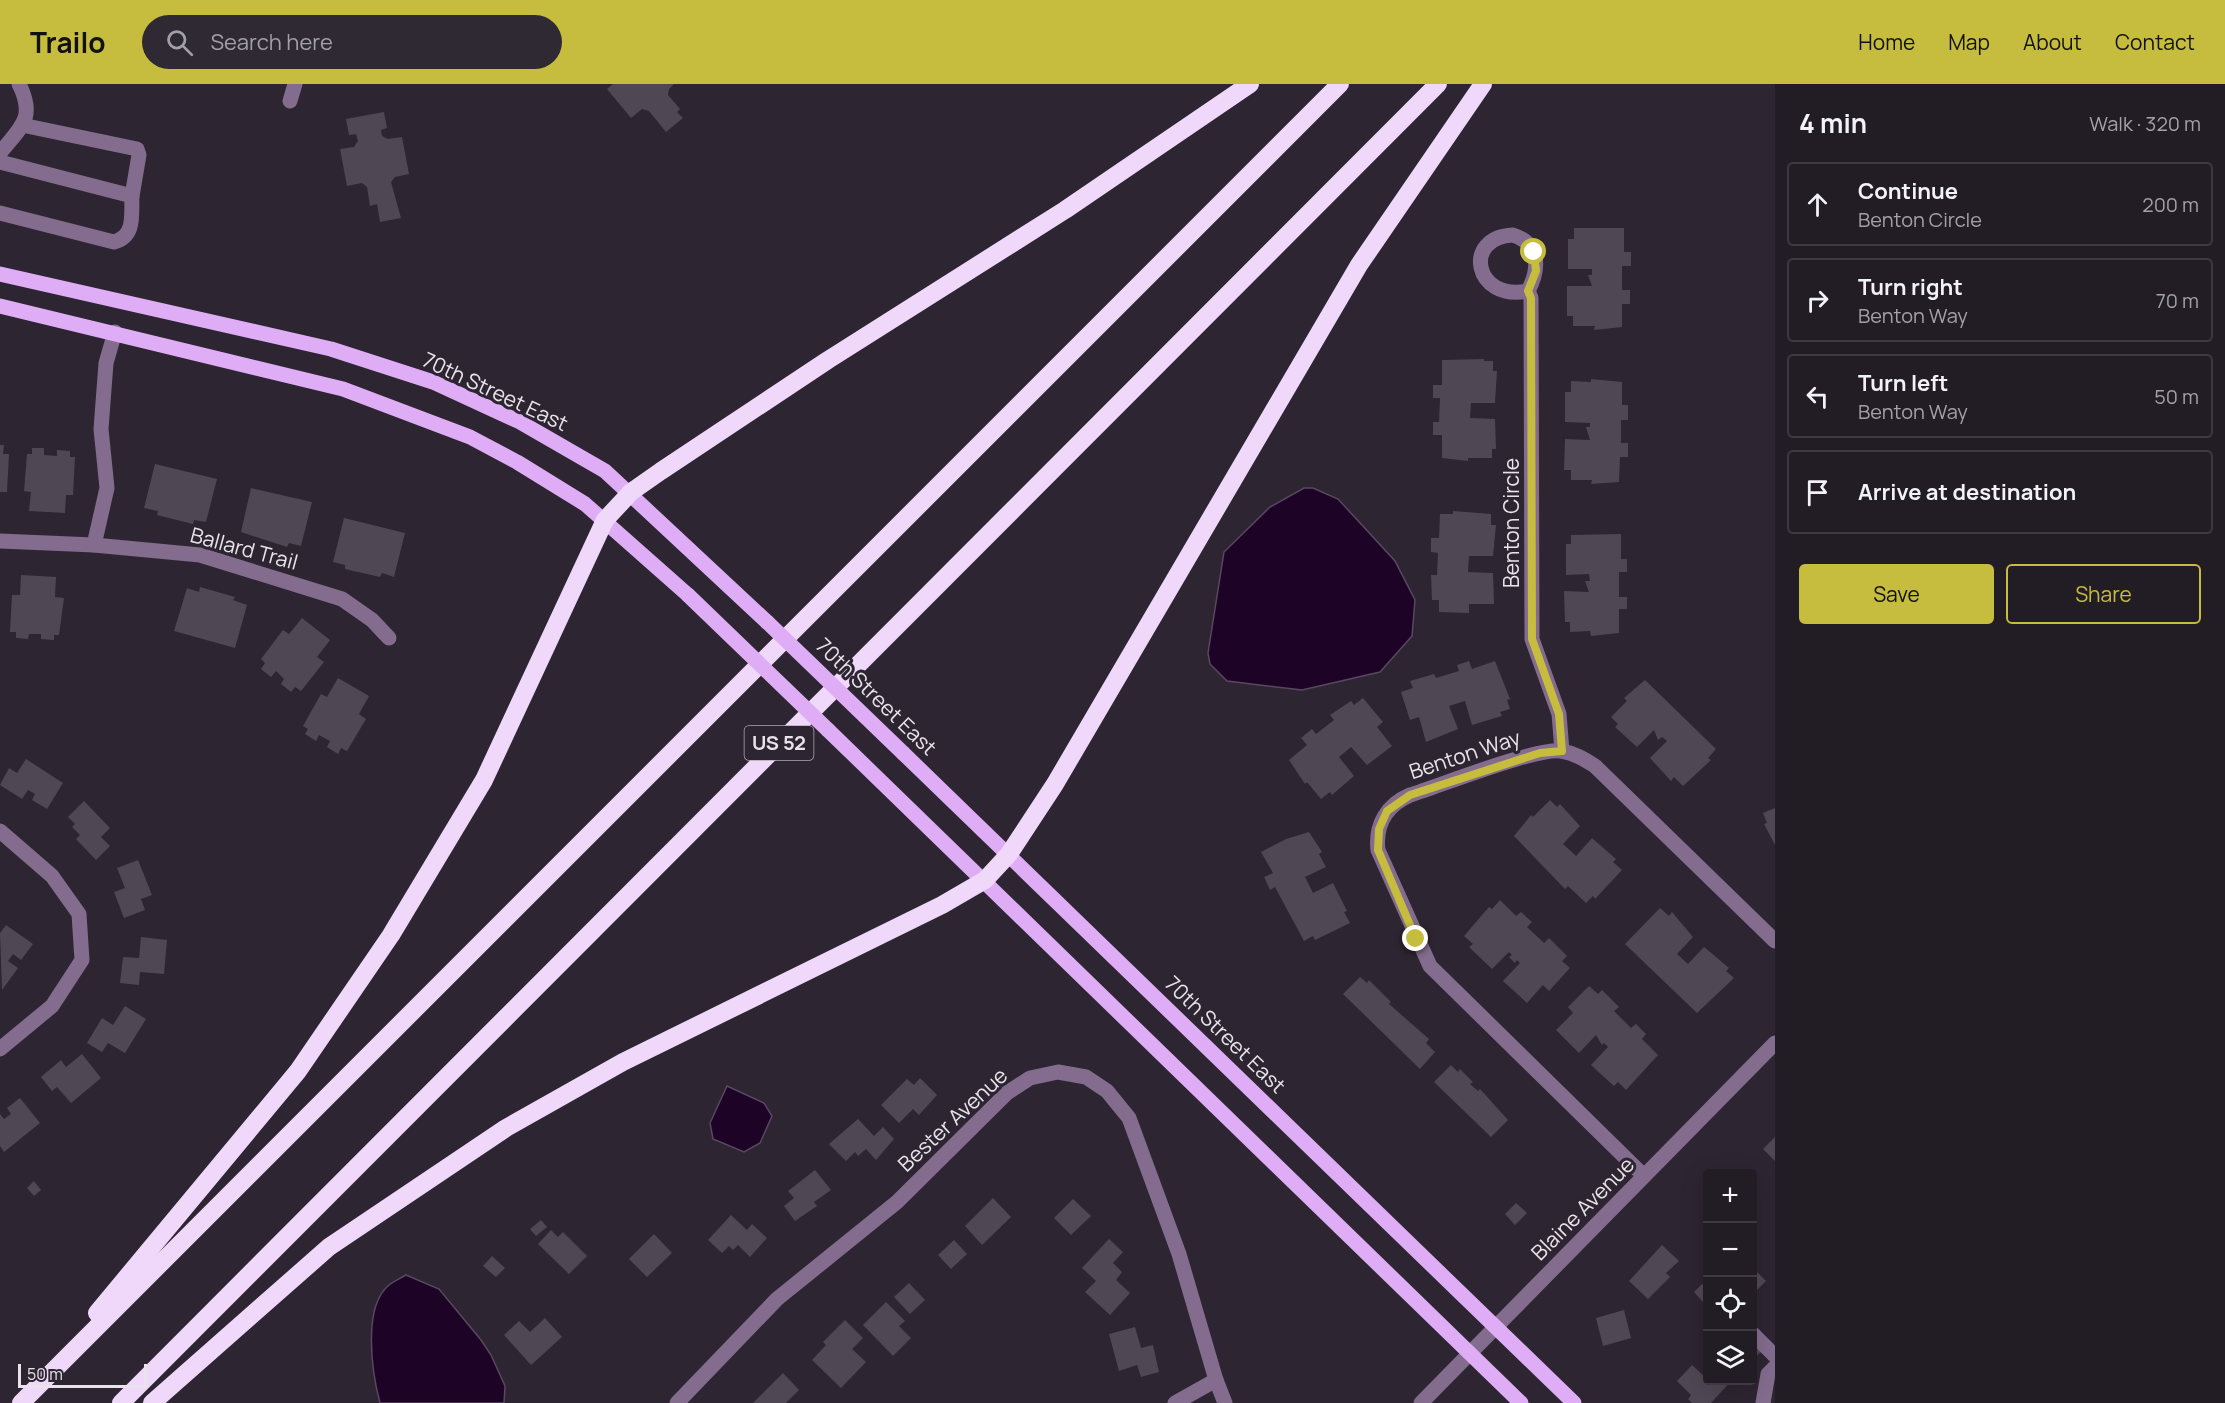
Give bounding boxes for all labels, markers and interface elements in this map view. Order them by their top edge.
search box [142,15,562,69]
text: Trailo [30,23,106,61]
icon: search [163,26,196,59]
text: Search here [211,27,333,57]
text: Home [1858,28,1915,56]
text: Map [1948,28,1990,56]
text: About [2023,28,2082,56]
text: Contact [2115,28,2195,56]
text: 4 min [1799,105,1867,141]
text: Walk · 320 m [2089,110,2201,137]
text: Continue [1858,176,1958,206]
icon: ahead [1801,188,1834,221]
text: 200 m [2142,191,2199,218]
text: Benton Circle [1858,206,1982,233]
route start [1520,238,1546,264]
text: Turn right [1858,272,1963,302]
icon: right [1801,284,1834,317]
text: 70 m [2156,287,2199,314]
text: Benton Way [1858,302,1968,329]
street label: 70th Street East [418,345,573,437]
text: Turn left [1858,368,1948,398]
icon: left [1801,380,1834,413]
text: 50 m [2154,383,2199,410]
text: Benton Way [1858,398,1968,425]
street label: Benton Circle [1497,458,1525,588]
icon: arrive [1801,476,1834,509]
text: Arrive at destination [1858,477,2076,507]
street label: Ballard Trail [187,520,301,576]
button: Save [1799,564,1994,624]
button: Share [2006,564,2201,624]
street label: 70th Street East [810,632,943,761]
street label: Benton Way [1406,723,1524,785]
road number: US 52 [744,726,814,760]
route end [1402,925,1428,951]
street label: 70th Street East [1159,970,1292,1099]
street label: Bester Avenue [892,1061,1013,1177]
street label: Blaine Avenue [1525,1151,1640,1266]
map controls [1703,1169,1757,1385]
button: + [1703,1169,1757,1223]
button: − [1703,1223,1757,1277]
button: locate [1703,1277,1757,1331]
button: layers [1703,1331,1757,1385]
scale bar [18,1361,147,1388]
text: 50 m [27,1363,63,1385]

